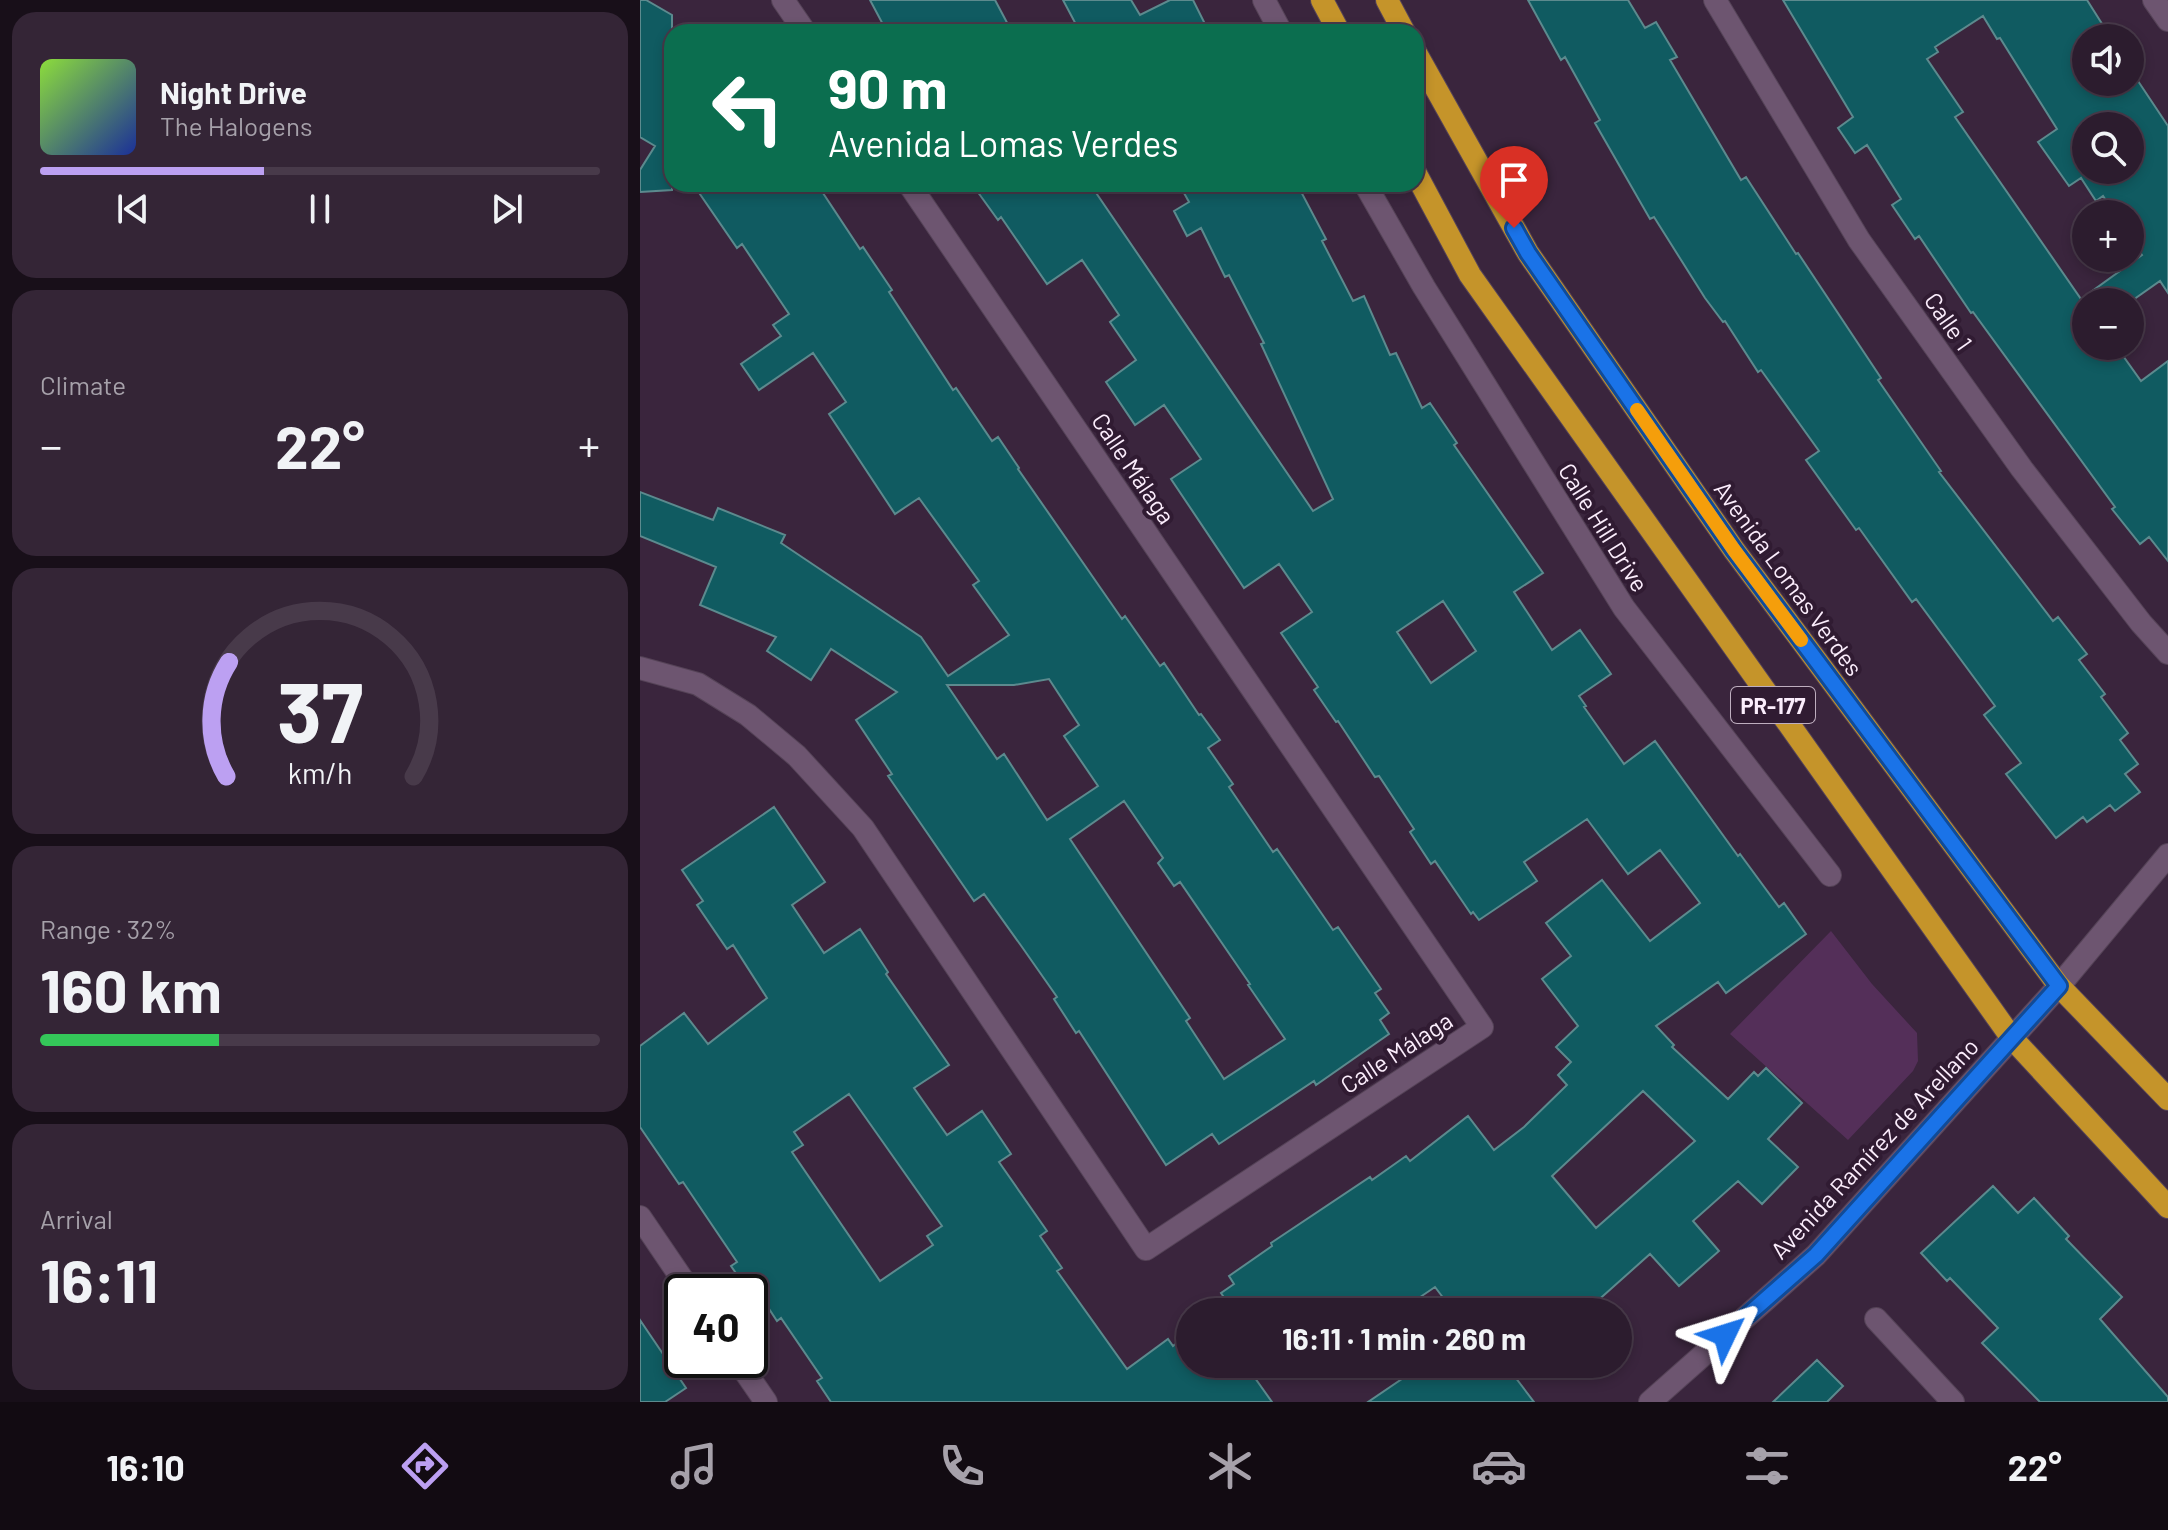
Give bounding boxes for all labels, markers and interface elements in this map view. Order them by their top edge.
map controls [2072,24,2144,360]
button: sound [2072,24,2144,96]
text: 90 m [828,53,948,120]
icon: left [696,56,800,160]
text: Night Drive [160,74,307,110]
text: The Halogens [160,110,312,141]
button: search [2072,112,2144,184]
text: Avenida Lomas Verdes [828,121,1179,164]
pin [1480,146,1548,228]
icon: arrive [1492,158,1536,202]
icon: previous [111,187,155,231]
icon: pause [298,187,342,231]
icon: next [485,187,529,231]
button: + [2072,200,2144,272]
street label: Calle 1 [1919,287,1979,355]
button: − [2072,288,2144,360]
text: Climate [40,369,126,400]
street label: Calle Málaga [1086,407,1182,529]
text: 22° [275,409,365,481]
text: − [40,418,62,471]
text: + [578,418,600,471]
street label: Calle Hill Drive [1553,457,1655,597]
street label: Avenida Lomas Verdes [1709,475,1869,681]
text: 37 [277,660,363,760]
road number: PR-177 [1731,687,1815,723]
text: km/h [288,755,352,790]
text: Range · 32% [40,913,176,944]
text: 160 km [40,953,222,1025]
street label: Calle Málaga [1335,1005,1457,1099]
street label: Avenida Ramírez de Arellano [1764,1032,1984,1264]
text: Arrival [40,1203,113,1234]
text: 16:11 [40,1243,158,1315]
speed limit sign: 40 [664,1274,768,1378]
position arrow [1683,1293,1767,1377]
text: 16:11 · 1 min · 260 m [1282,1320,1526,1356]
icon: directions [397,1438,453,1494]
icon: music [666,1438,722,1494]
icon: phone [934,1438,990,1494]
icon: climate [1202,1438,1258,1494]
icon: car [1471,1438,1527,1494]
icon: filters [1739,1438,1795,1494]
text: 16:10 [106,1445,185,1488]
text: 22° [2008,1445,2062,1488]

